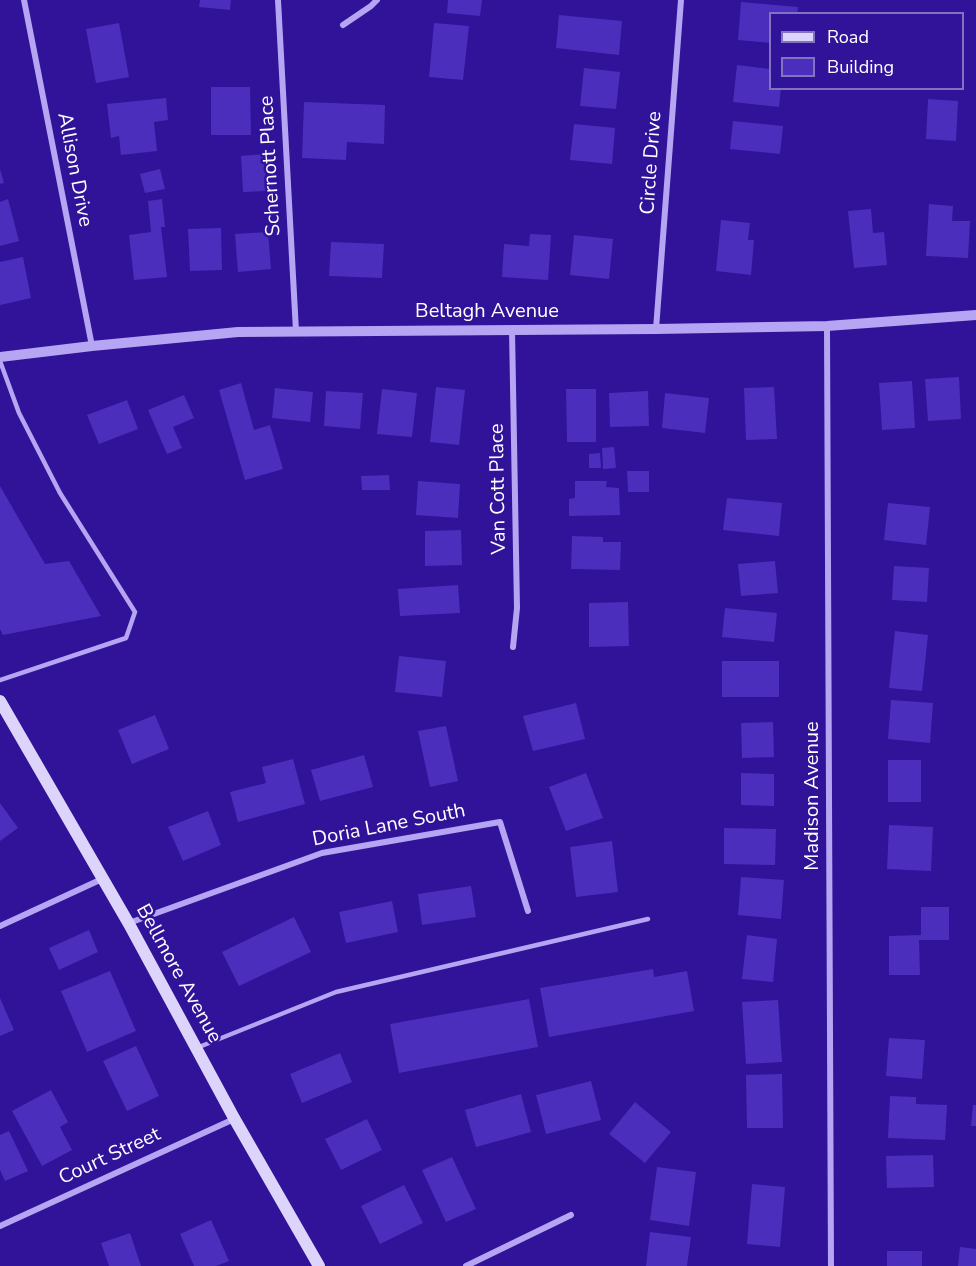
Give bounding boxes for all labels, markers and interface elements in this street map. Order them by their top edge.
legend [769,12,964,90]
text: Road [827,25,869,49]
text: Building [827,55,894,79]
street label: Schernott Place [255,95,287,237]
street label: Allison Drive [51,111,97,229]
street label: Circle Drive [636,111,668,215]
street label: Beltagh Avenue [415,300,559,324]
street label: Van Cott Place [486,423,512,555]
street label: Madison Avenue [801,721,825,871]
street label: Doria Lane South [311,799,467,853]
street label: Bellmore Avenue [130,900,226,1048]
street label: Court Street [55,1123,165,1191]

